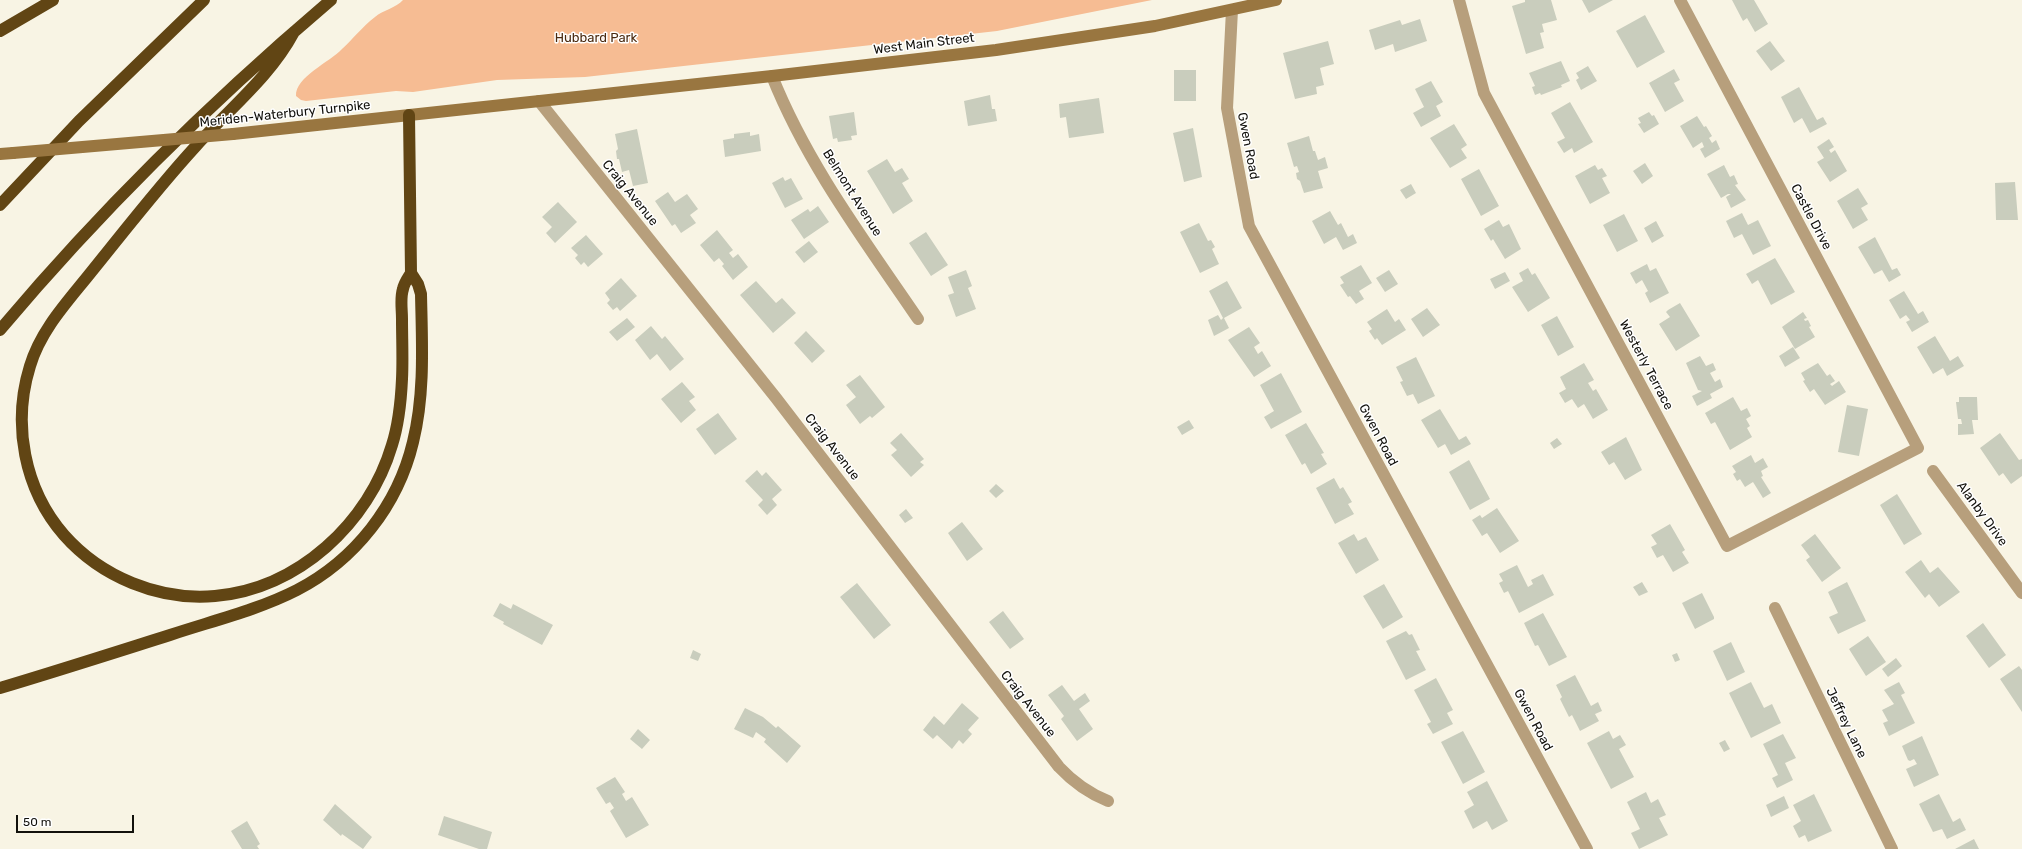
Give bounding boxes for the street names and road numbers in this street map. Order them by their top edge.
street label: West Main Street [873,30,975,58]
street label: Meriden-Waterbury Turnpike [199,97,371,131]
street label: Gwen Road [1234,111,1262,181]
street label: Belmont Avenue [819,147,885,239]
street label: Craig Avenue [599,157,661,229]
street label: Castle Drive [1787,181,1835,253]
street label: Westerly Terrace [1616,317,1676,413]
street label: Gwen Road [1355,401,1401,469]
street label: Craig Avenue [801,411,863,483]
street label: Alanby Drive [1953,479,2011,549]
street label: Craig Avenue [997,668,1059,740]
street label: Jeffrey Lane [1822,685,1870,761]
street label: Gwen Road [1510,686,1556,754]

